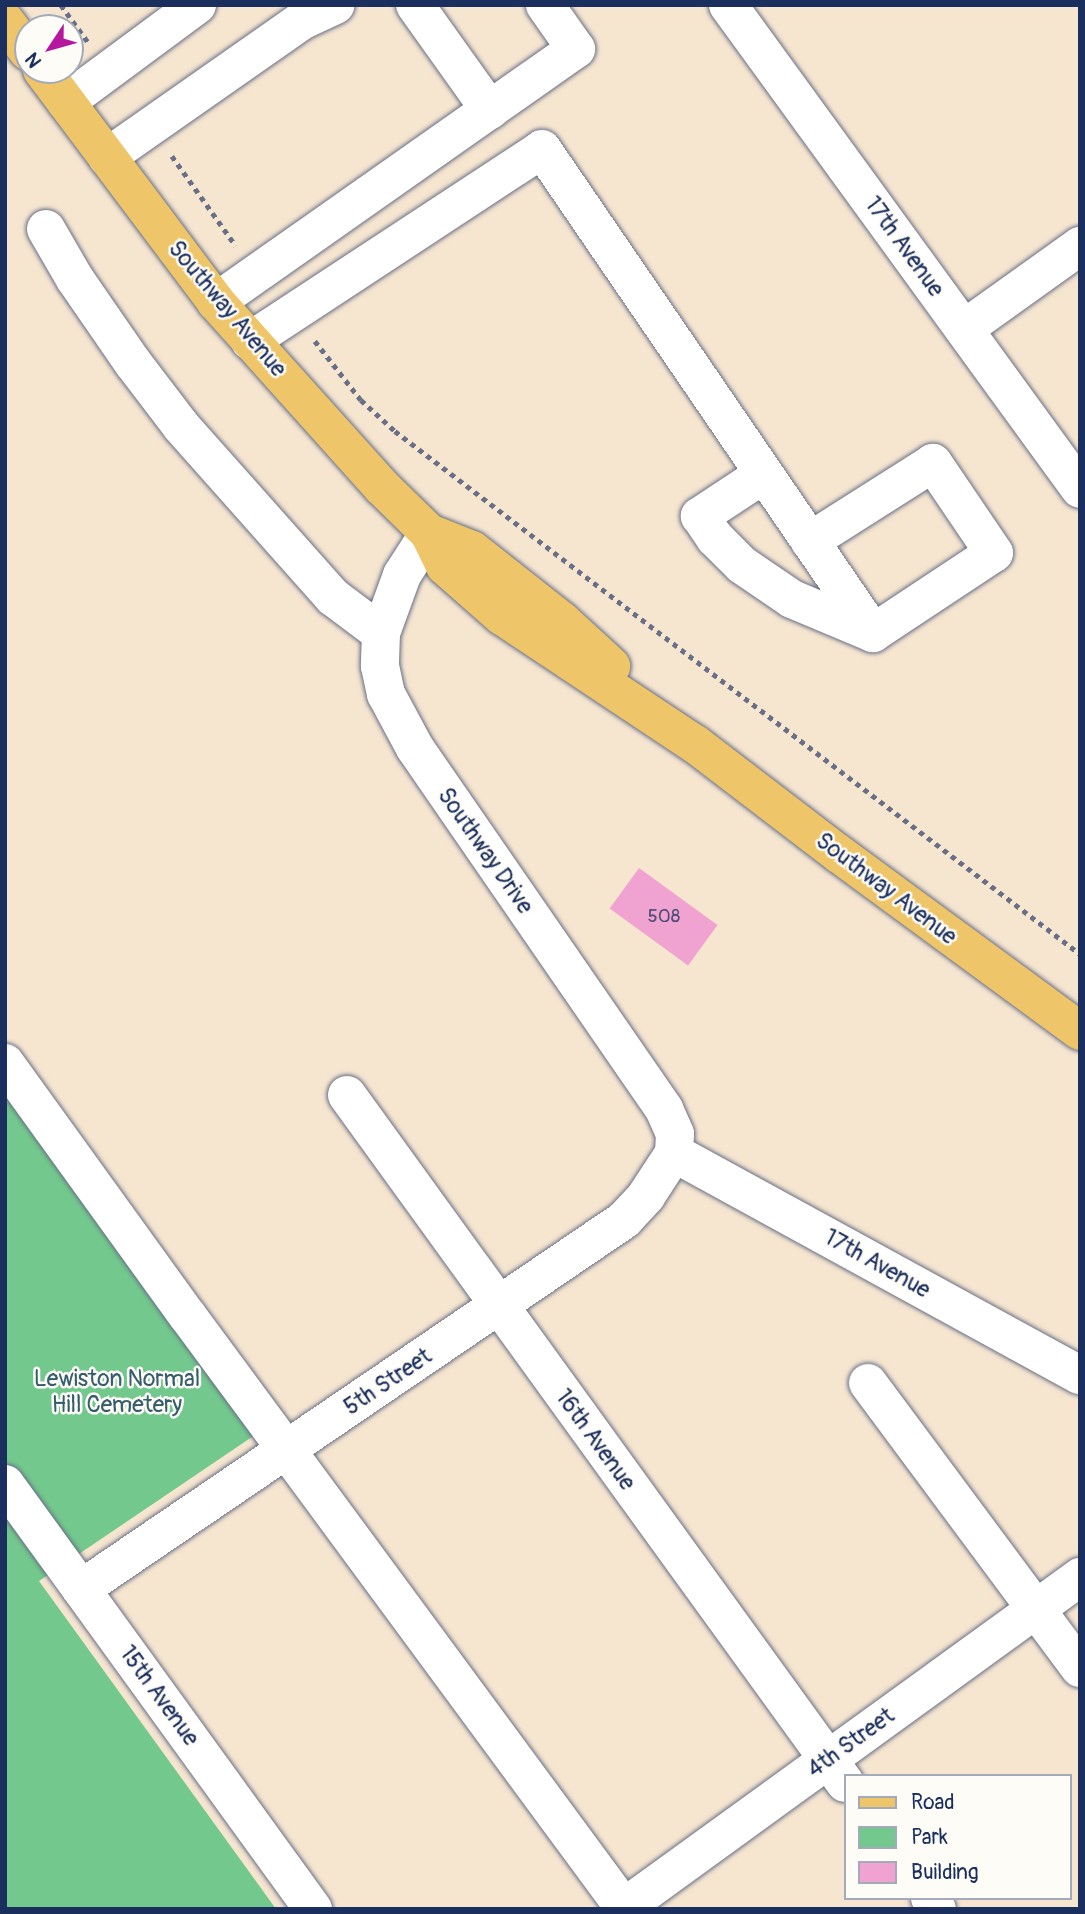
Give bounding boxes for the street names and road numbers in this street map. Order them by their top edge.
street label: 17th Avenue [858,192,950,302]
street label: Southway Avenue [162,235,292,383]
street label: Southway Drive [431,783,539,919]
street label: Southway Avenue [810,827,962,951]
street label: 17th Avenue [819,1224,935,1304]
street label: 5th Street [339,1343,437,1421]
street label: 16th Avenue [549,1384,641,1496]
street label: 15th Avenue [113,1640,205,1752]
street label: 4th Street [802,1702,900,1784]

